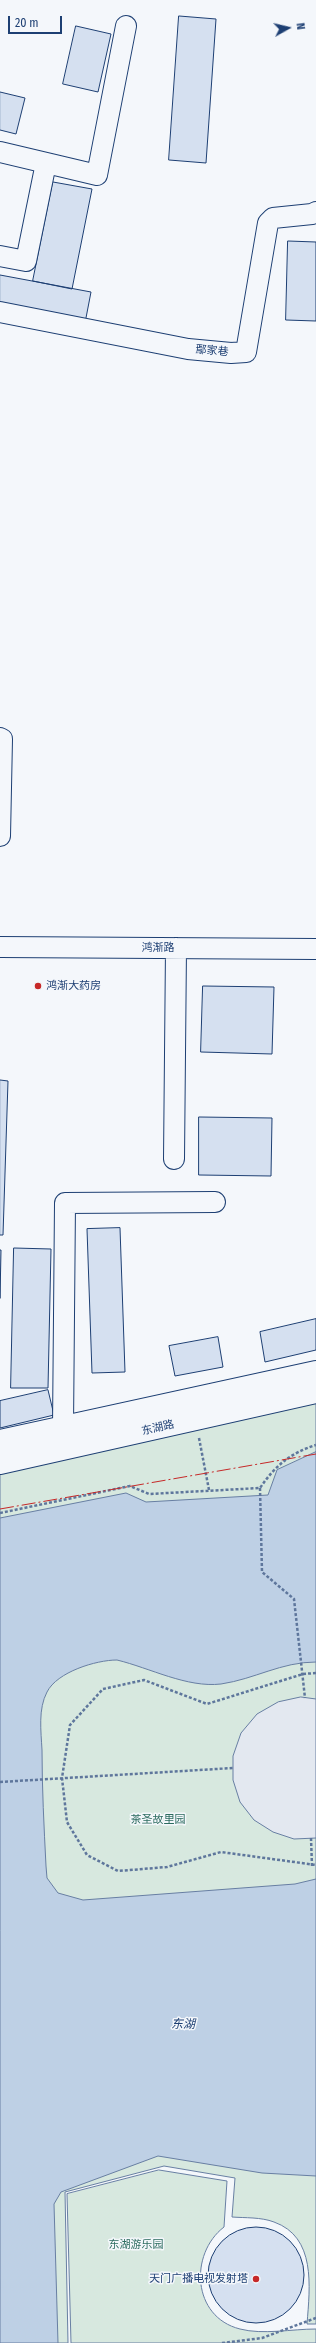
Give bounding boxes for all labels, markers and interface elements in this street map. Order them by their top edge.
scale bar [10,8,64,34]
north arrow [268,8,308,48]
text: 20 m [15,16,39,30]
text: N [293,22,307,30]
street label: 鄢家巷 [195,343,229,359]
street label: 鸿渐路 [142,941,174,955]
place label: 鸿渐大药房 [46,979,101,993]
marker: 鸿渐大药房 [33,981,43,991]
street label: 东湖路 [140,1418,176,1438]
park label: 茶圣故里园 [131,1813,185,1827]
water label: 东湖 [171,2018,195,2032]
park label: 东湖游乐园 [109,2238,163,2252]
place label: 天门广播电视发射塔 [149,2272,248,2286]
marker: 天门广播电视发射塔 [251,2274,261,2284]

